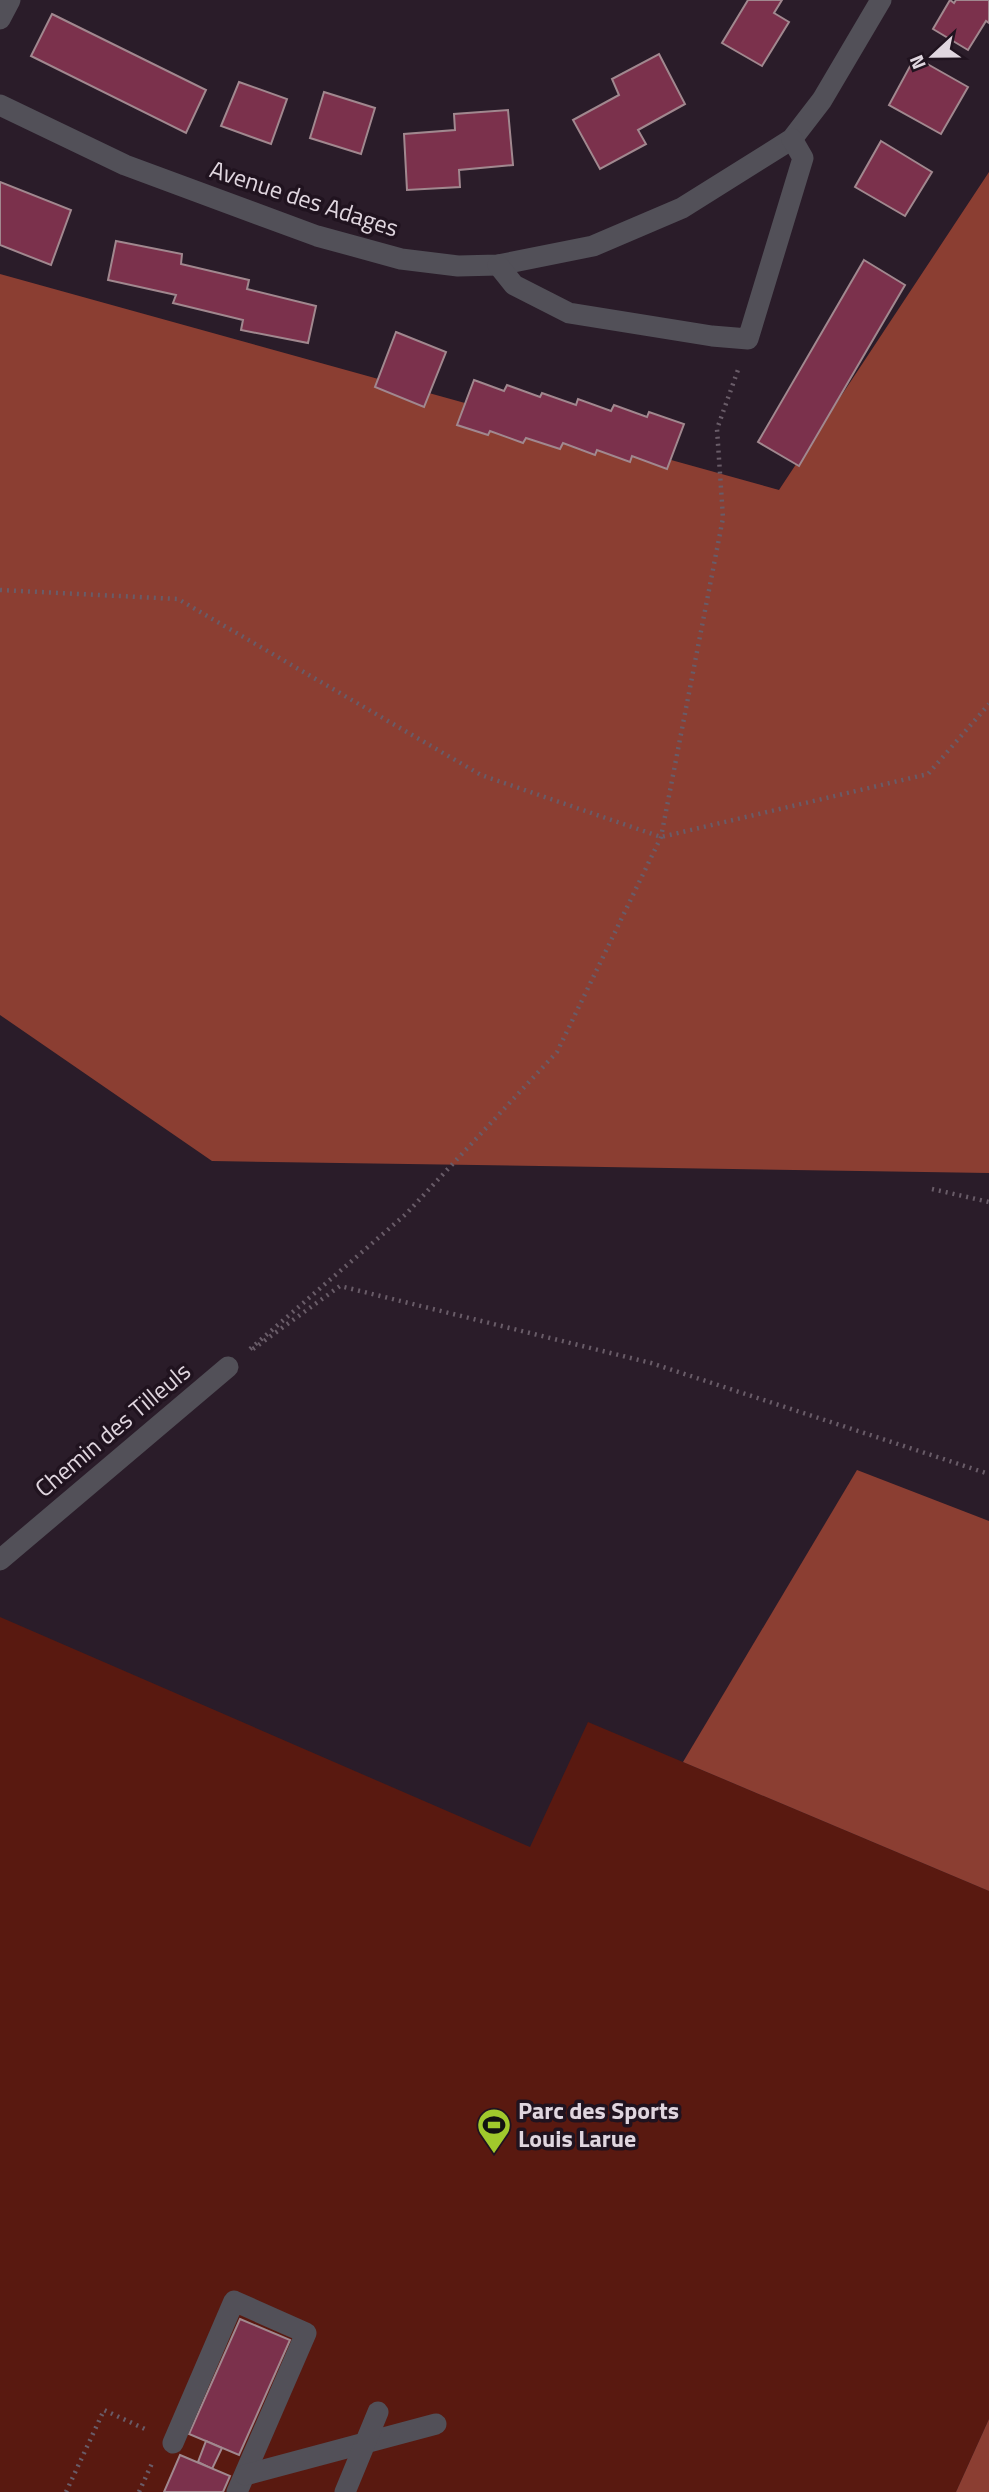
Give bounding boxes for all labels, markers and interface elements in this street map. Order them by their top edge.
north arrow [898,21,968,91]
text: N [901,51,933,74]
street label: Avenue des Adages [205,151,403,245]
street label: Chemin des Tilleuls [27,1353,198,1505]
place label: Parc des Sports Louis Larue [518,2092,679,2156]
sports icon: Parc des Sports Louis Larue [475,2106,513,2155]

